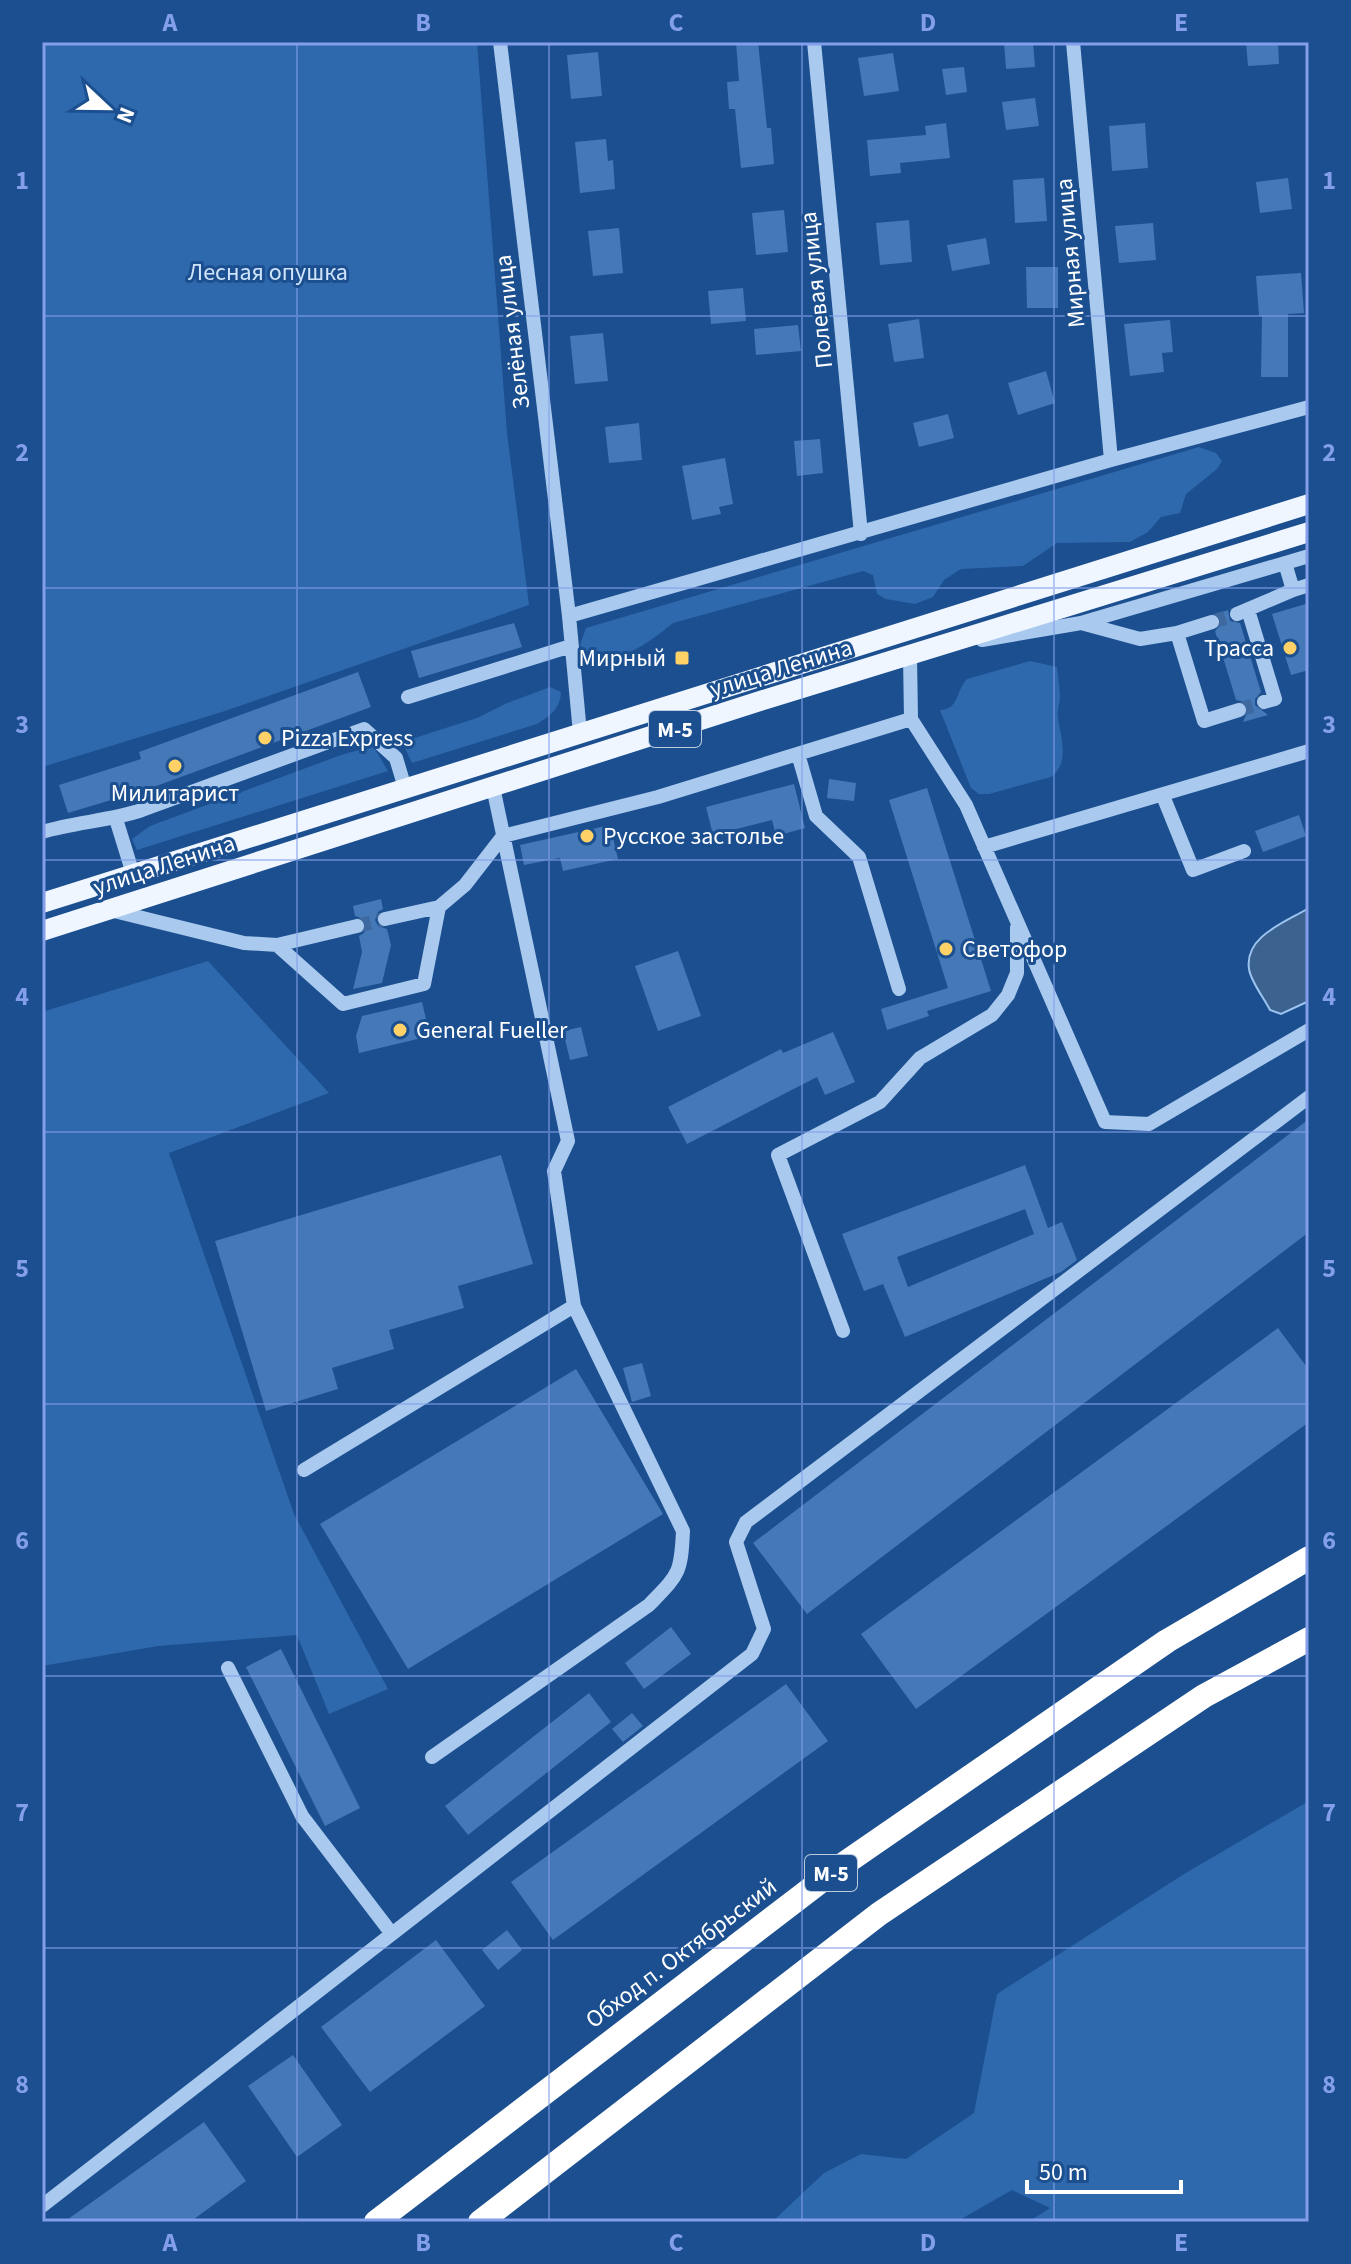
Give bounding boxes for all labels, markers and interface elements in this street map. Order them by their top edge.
text: A [162,4,179,41]
text: B [415,4,431,41]
text: C [668,4,684,41]
text: D [920,4,936,41]
text: E [1174,4,1188,41]
north arrow [68,68,148,148]
text: N [108,102,143,128]
text: 1 [15,162,29,199]
text: 1 [1322,162,1336,199]
street label: Мирная улица [1047,177,1094,329]
street label: Полевая улица [791,210,842,370]
street label: Зелёная улица [486,253,539,411]
park label: Лесная опушка [188,255,348,290]
text: 2 [15,434,29,471]
text: 2 [1322,434,1336,471]
street label: улица Ленина [706,630,857,707]
place label: Трасса [1204,631,1274,666]
marker: Трасса [1281,639,1299,657]
place label: Мирный [578,641,666,676]
marker: Мирный [673,649,691,667]
text: 3 [15,706,29,743]
text: 3 [1322,706,1336,743]
road number: М-5 [649,711,701,747]
place label: Pizza Express [281,721,413,756]
marker: Pizza Express [256,729,274,747]
marker: Милитарист [166,757,184,775]
place label: Милитарист [111,776,239,811]
place label: Русское застолье [603,819,784,854]
street label: улица Ленина [89,826,240,905]
marker: Русское застолье [578,827,596,845]
place label: Светофор [962,932,1067,967]
marker: Светофор [937,940,955,958]
text: 4 [15,978,29,1015]
text: 4 [1322,978,1336,1015]
place label: General Fueller [416,1013,568,1048]
marker: General Fueller [391,1021,409,1039]
text: 5 [15,1250,29,1287]
text: 5 [1322,1250,1336,1287]
text: 6 [15,1522,29,1559]
text: 6 [1322,1522,1336,1559]
text: 7 [15,1794,29,1831]
text: 7 [1322,1794,1336,1831]
road number: М-5 [805,1855,857,1891]
street label: Обход п. Октябрьский [578,1870,784,2037]
text: 8 [15,2066,29,2103]
text: 8 [1322,2066,1336,2103]
scale bar [1027,2144,1181,2194]
text: 50 m [1039,2155,1088,2190]
text: A [162,2224,179,2261]
text: B [415,2224,431,2261]
text: C [668,2224,684,2261]
text: D [920,2224,936,2261]
text: E [1174,2224,1188,2261]

